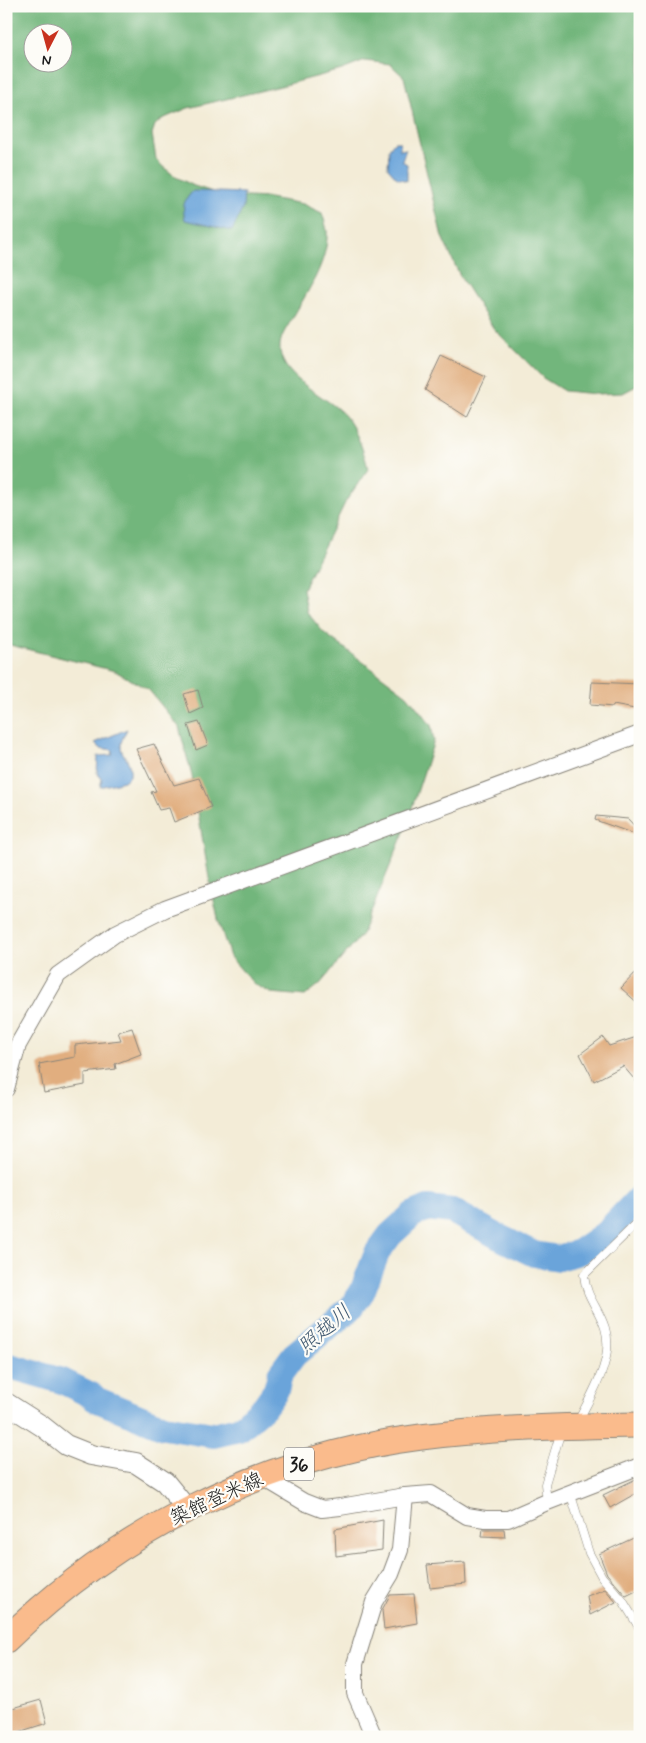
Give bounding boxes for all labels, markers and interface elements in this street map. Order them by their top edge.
north arrow [22,22,72,72]
text: N [41,50,52,69]
water label: 照越川 [292,1299,358,1361]
road number: 36 [284,1448,314,1480]
street label: 築館登米線 [166,1466,268,1533]

